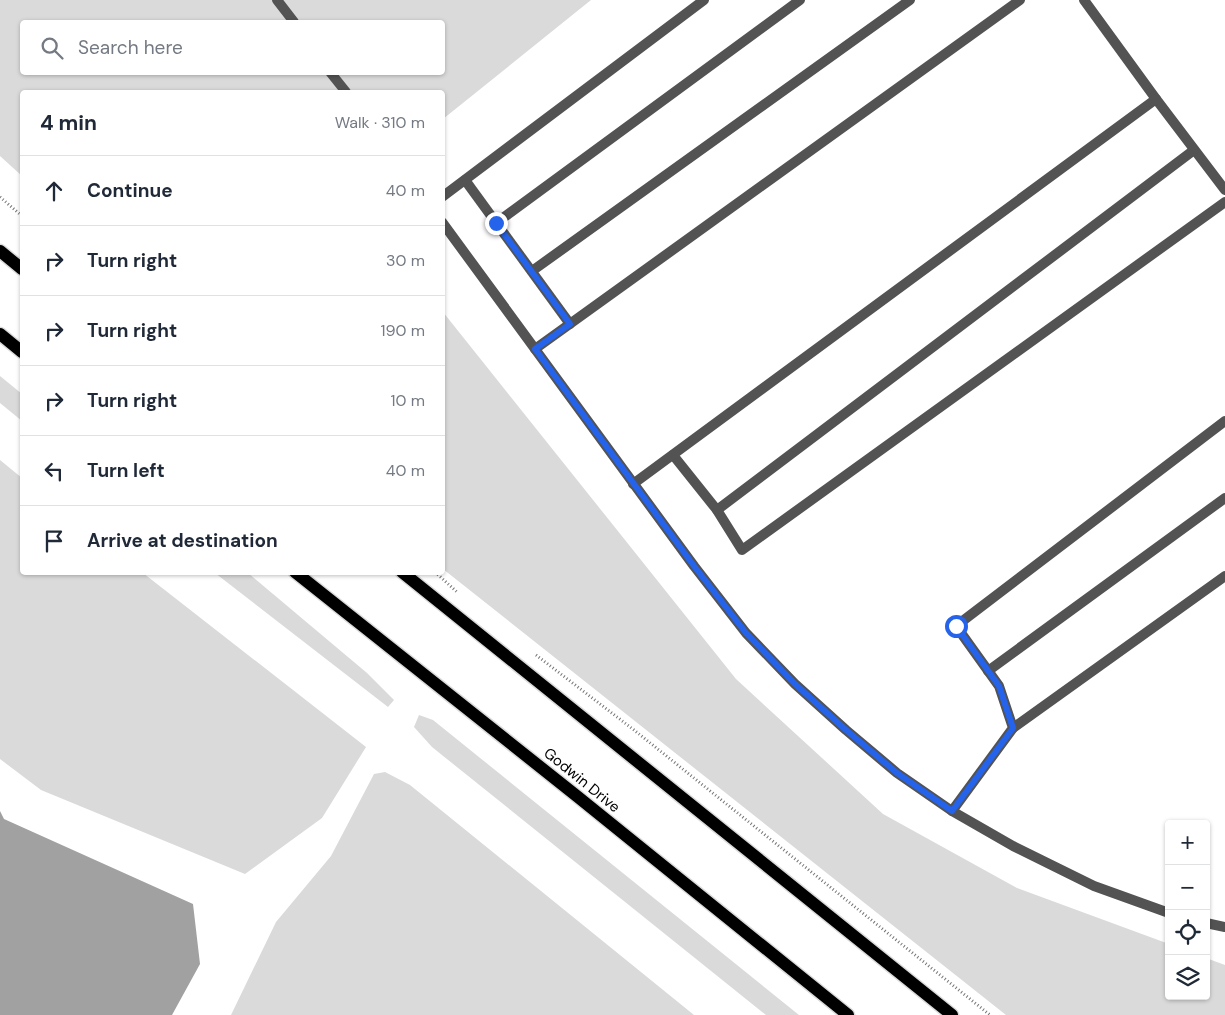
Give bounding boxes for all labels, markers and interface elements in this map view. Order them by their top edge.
search box [20,20,445,75]
icon: search [38,34,66,62]
text: Search here [78,35,183,60]
text: 4 min [40,109,97,137]
text: Walk · 310 m [335,112,425,133]
icon: ahead [40,177,68,205]
text: Continue [87,178,173,203]
text: 40 m [386,180,425,201]
route end [485,212,508,235]
icon: right [40,247,68,275]
text: Turn right [87,248,177,273]
text: 30 m [386,250,425,271]
icon: right [40,317,68,345]
text: Turn right [87,318,177,343]
text: 190 m [381,320,425,341]
icon: right [40,387,68,415]
text: Turn right [87,388,177,413]
text: 10 m [391,390,425,411]
icon: left [40,457,68,485]
text: Turn left [87,458,165,483]
text: 40 m [386,460,425,481]
icon: arrive [40,527,68,555]
text: Arrive at destination [87,528,278,553]
route start [945,615,968,638]
street label: Godwin Drive [540,743,624,817]
map controls [1165,820,1210,1000]
button: + [1165,820,1210,865]
button: − [1165,865,1210,910]
button: locate [1165,910,1210,955]
button: layers [1165,955,1210,1000]

